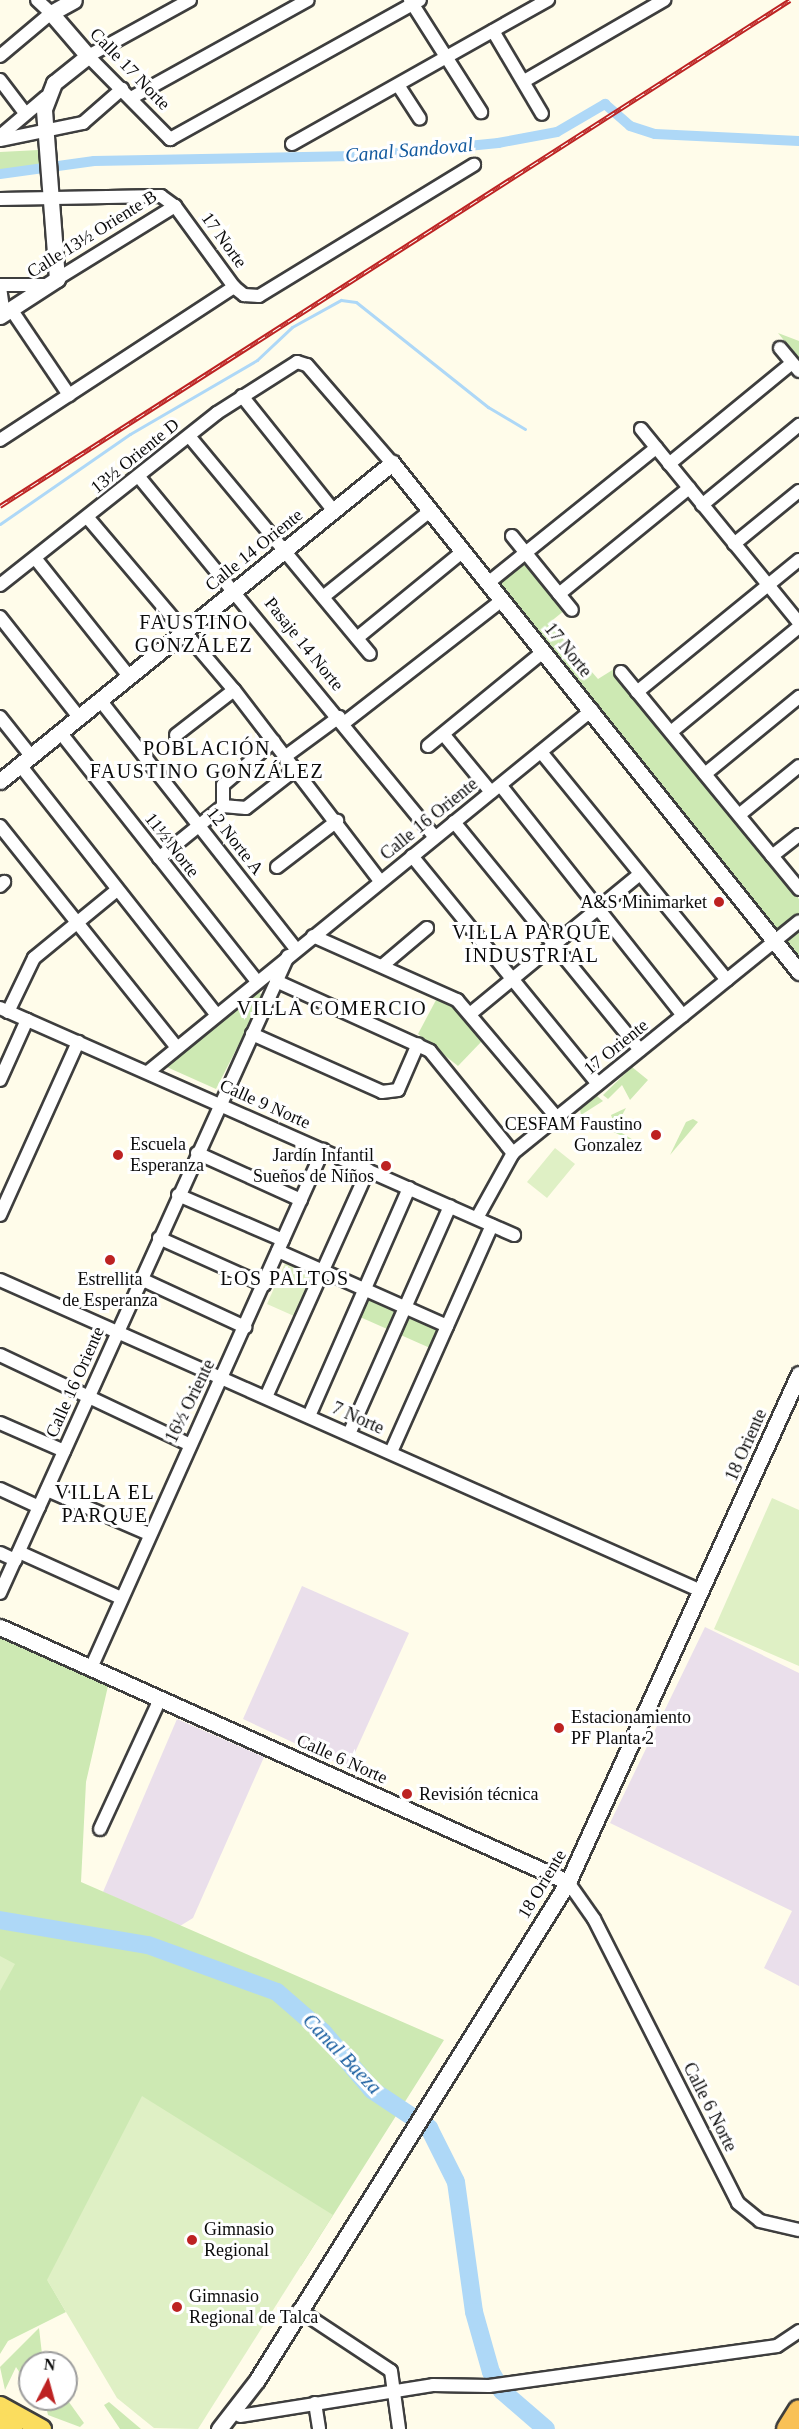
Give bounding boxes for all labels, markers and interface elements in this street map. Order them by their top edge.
street label: Calle 17 Norte [85,23,175,115]
water label: Canal Sandoval [344,132,474,168]
street label: Calle 13½ Oriente B [23,185,161,283]
street label: 17 Norte [197,208,251,272]
street label: 13½ Oriente D [86,414,184,498]
street label: Calle 14 Oriente [201,504,307,596]
street label: Pasaje 14 Norte [260,593,348,695]
district label: FAUSTINO GONZÁLEZ [135,611,253,658]
street label: 17 Norte [540,619,596,681]
district label: POBLACIÓN FAUSTINO GONZÁLEZ [90,737,324,784]
street label: Calle 16 Oriente [376,773,482,865]
street label: 12 Norte A [202,802,268,880]
street label: 11½ Norte [140,808,204,882]
place label: A&S Minimarket [581,891,707,913]
marker: A&S Minimarket [712,895,726,909]
district label: VILLA PARQUE INDUSTRIAL [451,921,613,968]
district label: VILLA COMERCIO [236,996,428,1020]
street label: 17 Oriente [579,1015,653,1079]
street label: Calle 9 Norte [216,1074,314,1134]
place label: CESFAM Faustino Gonzalez [505,1114,642,1156]
marker: CESFAM Faustino Gonzalez [647,1126,665,1144]
place label: Escuela Esperanza [130,1134,204,1176]
place label: Jardín Infantil Sueños de Niños [253,1145,374,1188]
marker: Escuela Esperanza [111,1148,125,1162]
marker: Jardín Infantil Sueños de Niños [379,1159,393,1173]
marker: Estrellita de Esperanza [103,1253,117,1267]
district label: LOS PALTOS [220,1266,350,1290]
place label: Estrellita de Esperanza [62,1269,158,1312]
street label: Calle 16 Oriente [41,1323,109,1441]
street label: 16½ Oriente [161,1356,219,1446]
street label: 7 Norte [329,1397,387,1439]
street label: 18 Oriente [721,1406,771,1484]
district label: VILLA EL PARQUE [54,1480,156,1527]
place label: Estacionamiento PF Planta 2 [571,1707,691,1750]
marker: Estacionamiento PF Planta 2 [552,1721,566,1735]
street label: Calle 6 Norte [293,1729,391,1789]
place label: Revisión técnica [419,1783,538,1805]
marker: Revisión técnica [400,1787,414,1801]
street label: 18 Oriente [513,1846,571,1922]
water label: Canal Baeza [298,2009,386,2099]
street label: Calle 6 Norte [678,2059,742,2155]
place label: Gimnasio Regional [204,2219,274,2262]
marker: Gimnasio Regional [185,2233,199,2247]
place label: Gimnasio Regional de Talca [189,2286,319,2328]
marker: Gimnasio Regional de Talca [170,2300,184,2314]
north arrow [18,2351,78,2411]
text: N [43,2356,56,2374]

